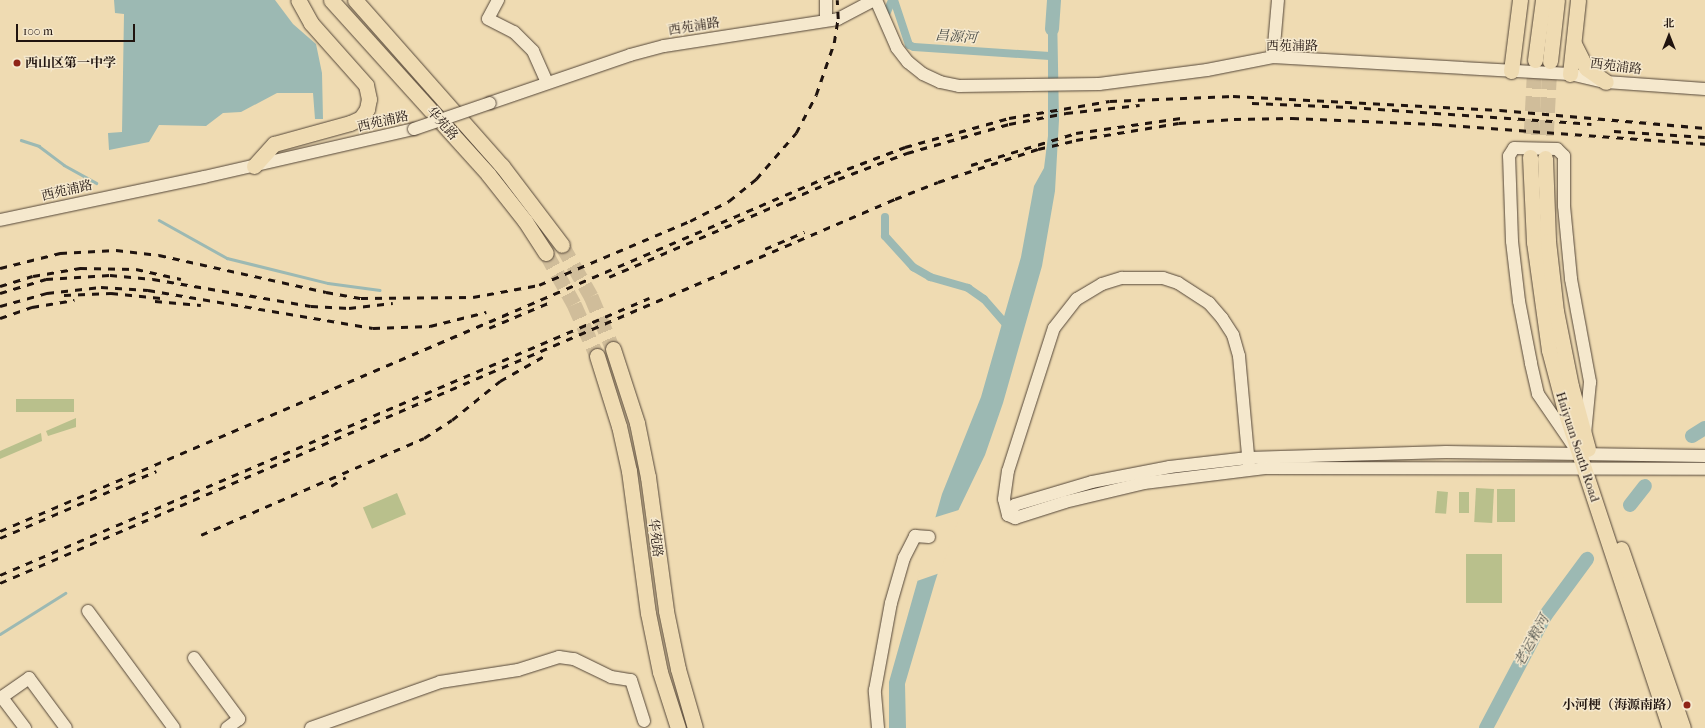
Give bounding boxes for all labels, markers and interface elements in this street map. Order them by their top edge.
street label: 西苑浦路 [667,15,721,39]
scale bar [18,16,137,42]
north arrow [1649,16,1689,56]
text: 北 [1664,17,1675,30]
text: 100 m [23,24,53,38]
water label: 昌源河 [934,27,978,47]
street label: 西苑浦路 [1266,38,1318,54]
place label: 西山区第一中学 [25,55,116,71]
street label: 西苑浦路 [1589,56,1643,78]
marker: 西山区第一中学 [12,58,22,68]
street label: 华苑路 [423,104,461,144]
street label: 西苑浦路 [356,109,410,135]
street label: 西苑浦路 [40,178,94,204]
street label: Haiyuan South Road [1552,390,1602,504]
street label: 华苑路 [645,518,665,558]
water label: 老运粮河 [1511,612,1553,670]
place label: 小河梗（海源南路） [1562,697,1679,713]
marker: 小河梗（海源南路） [1682,700,1692,710]

